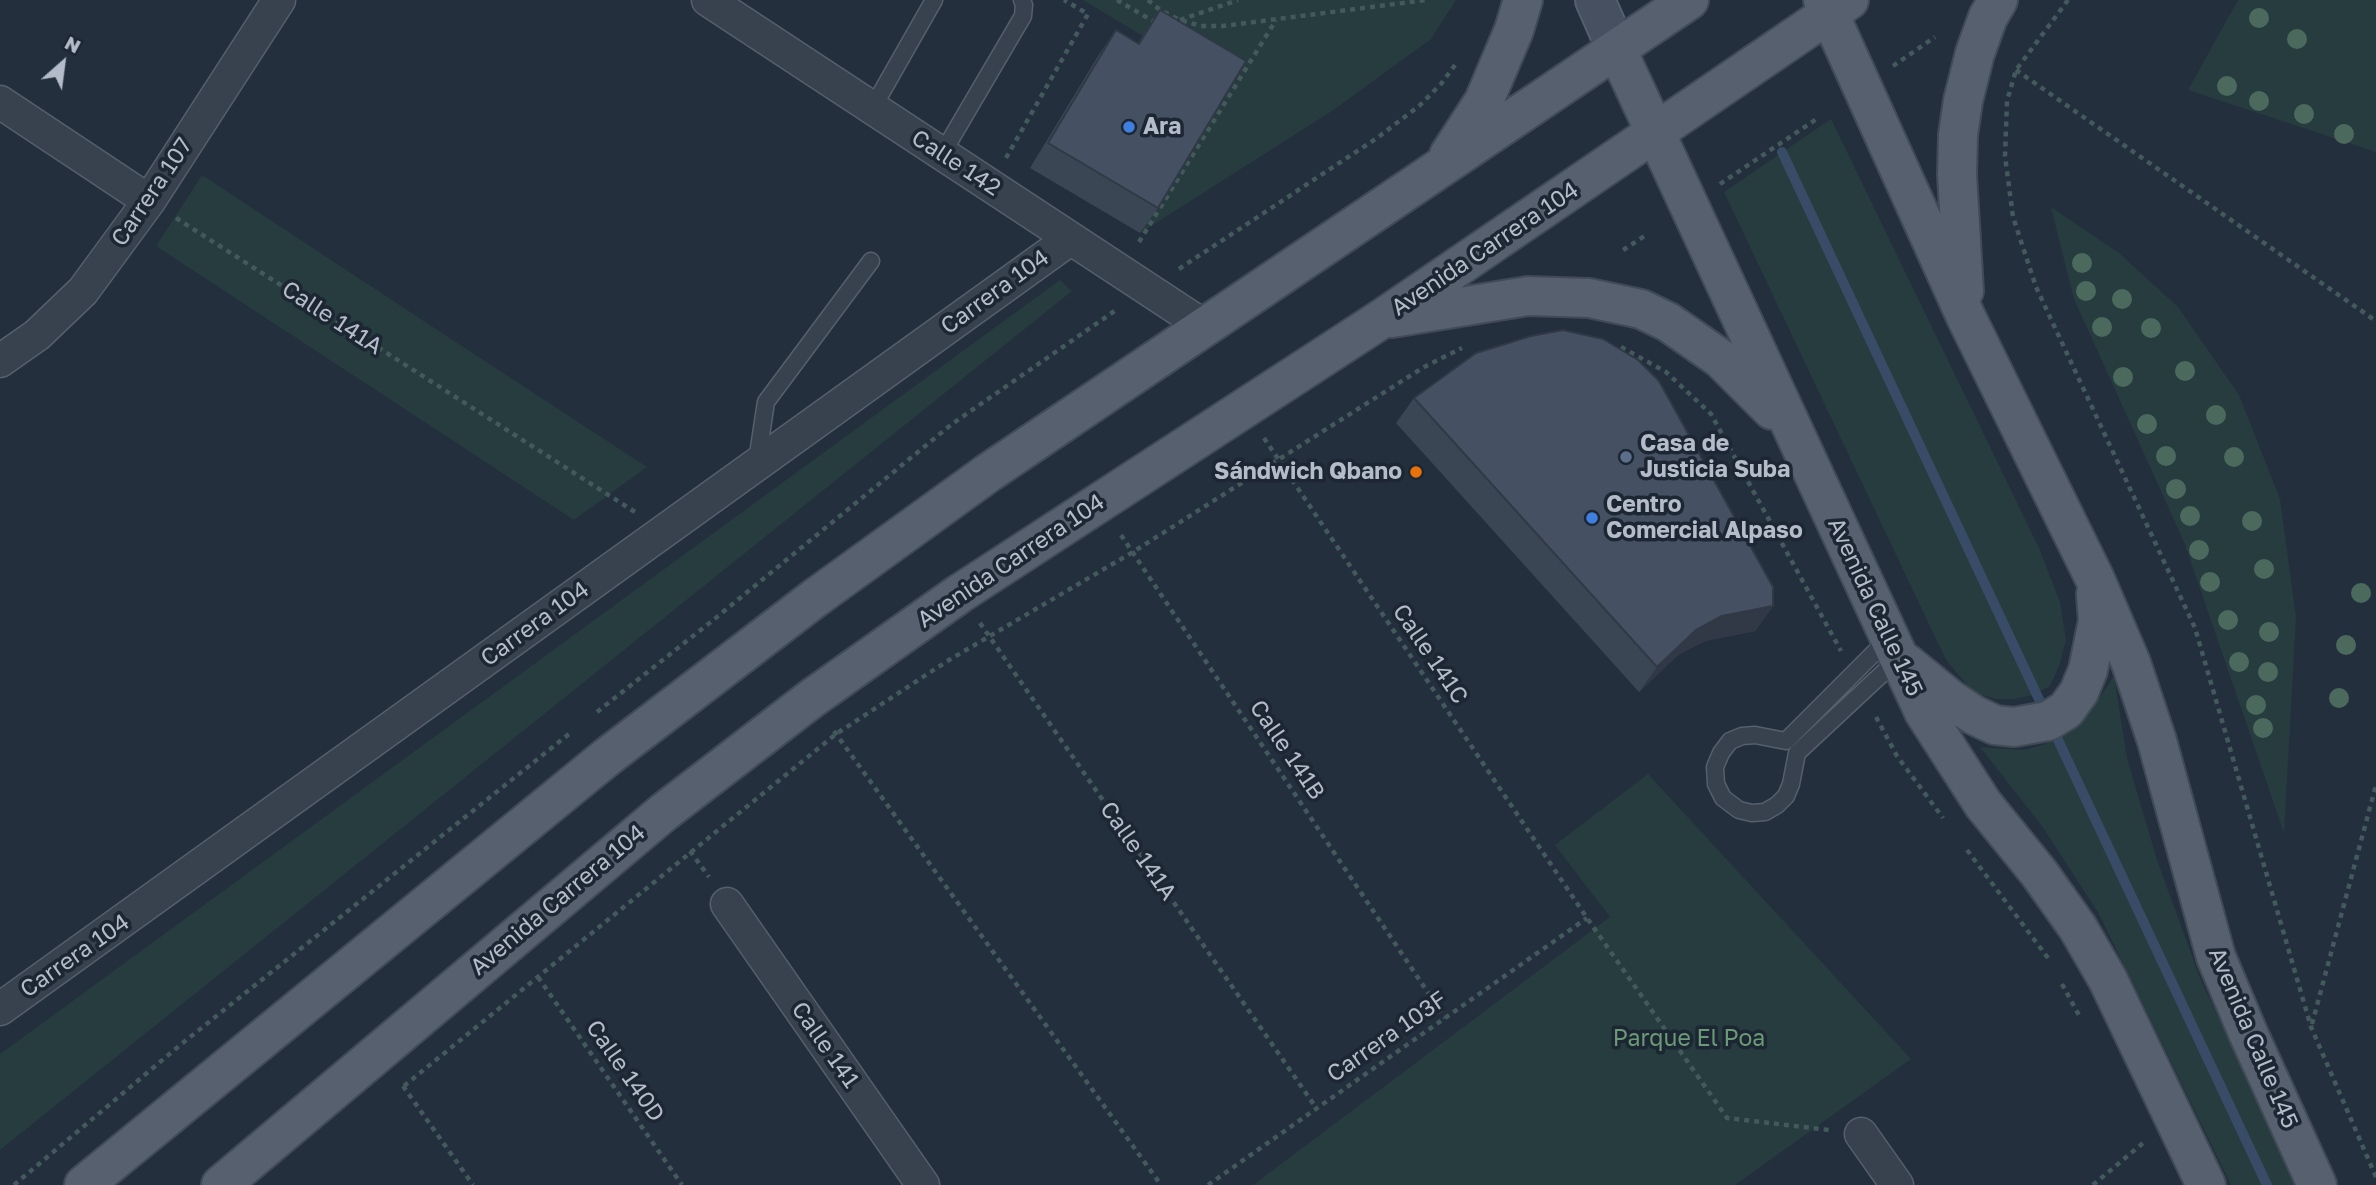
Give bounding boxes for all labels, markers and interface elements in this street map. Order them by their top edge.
north arrow [28,28,98,98]
text: N [61,30,85,58]
place label: Ara [1143,113,1181,141]
marker: Ara [1121,119,1137,135]
street label: Calle 142 [906,124,1006,202]
street label: Carrera 107 [106,133,198,251]
street label: Avenida Carrera 104 [1386,176,1584,322]
street label: Carrera 104 [936,244,1054,340]
street label: Calle 141A [277,275,387,361]
place label: Casa de Justicia Suba [1640,430,1790,484]
marker: Casa de Justicia Suba [1618,449,1634,465]
place label: Sándwich Qbano [1214,458,1402,486]
marker: Sándwich Qbano [1408,464,1424,480]
street label: Avenida Carrera 104 [912,488,1110,634]
place label: Centro Comercial Alpaso [1606,491,1803,545]
marker: Centro Comercial Alpaso [1584,510,1600,526]
street label: Avenida Calle 145 [1822,513,1928,701]
street label: Carrera 104 [476,576,594,672]
street label: Calle 141C [1387,599,1473,709]
street label: Calle 141B [1244,695,1330,805]
street label: Calle 141A [1094,796,1182,906]
street label: Avenida Carrera 104 [465,819,651,981]
street label: Carrera 104 [15,908,135,1004]
street label: Avenida Calle 145 [2202,943,2304,1133]
street label: Carrera 103F [1322,986,1452,1088]
street label: Calle 141 [785,997,865,1093]
street label: Calle 140D [580,1015,670,1127]
park label: Parque El Poa [1613,1025,1765,1053]

